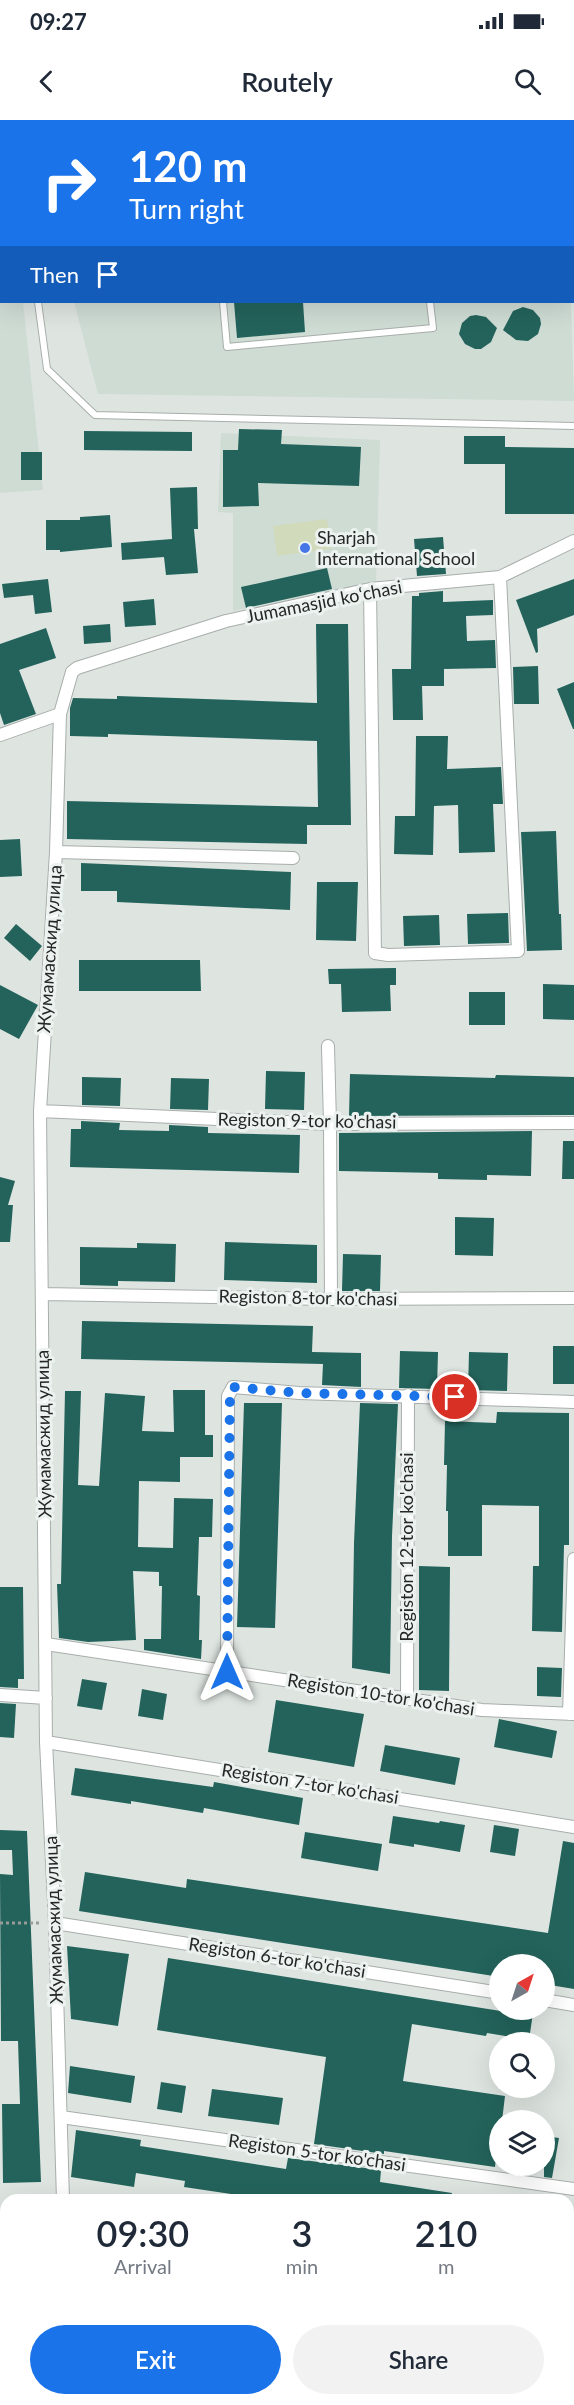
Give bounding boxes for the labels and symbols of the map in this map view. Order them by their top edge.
place label: Sharjah International School [317,526,475,569]
marker: Sharjah International School [298,541,312,555]
street label: Jumamasjid koʻchasi [244,575,404,627]
street label: Жумамасжид улица [32,864,66,1034]
street label: Registon 9-tor ko'chasi [217,1107,397,1133]
street label: Registon 8-tor ko'chasi [218,1284,398,1310]
street label: Жумамасжид улица [31,1350,55,1518]
pin [429,1371,480,1422]
street label: Registon 12-tor ko'chasi [395,1452,417,1642]
position arrow [195,1640,259,1704]
street label: Registon 10-tor ko'chasi [286,1668,476,1720]
street label: Registon 7-tor ko'chasi [220,1758,400,1808]
street label: Жумамасжид улица [39,1835,67,2005]
street label: Registon 6-tor ko'chasi [187,1932,367,1982]
north arrow [489,1954,555,2020]
street label: Registon 5-tor ko'chasi [227,2129,407,2175]

